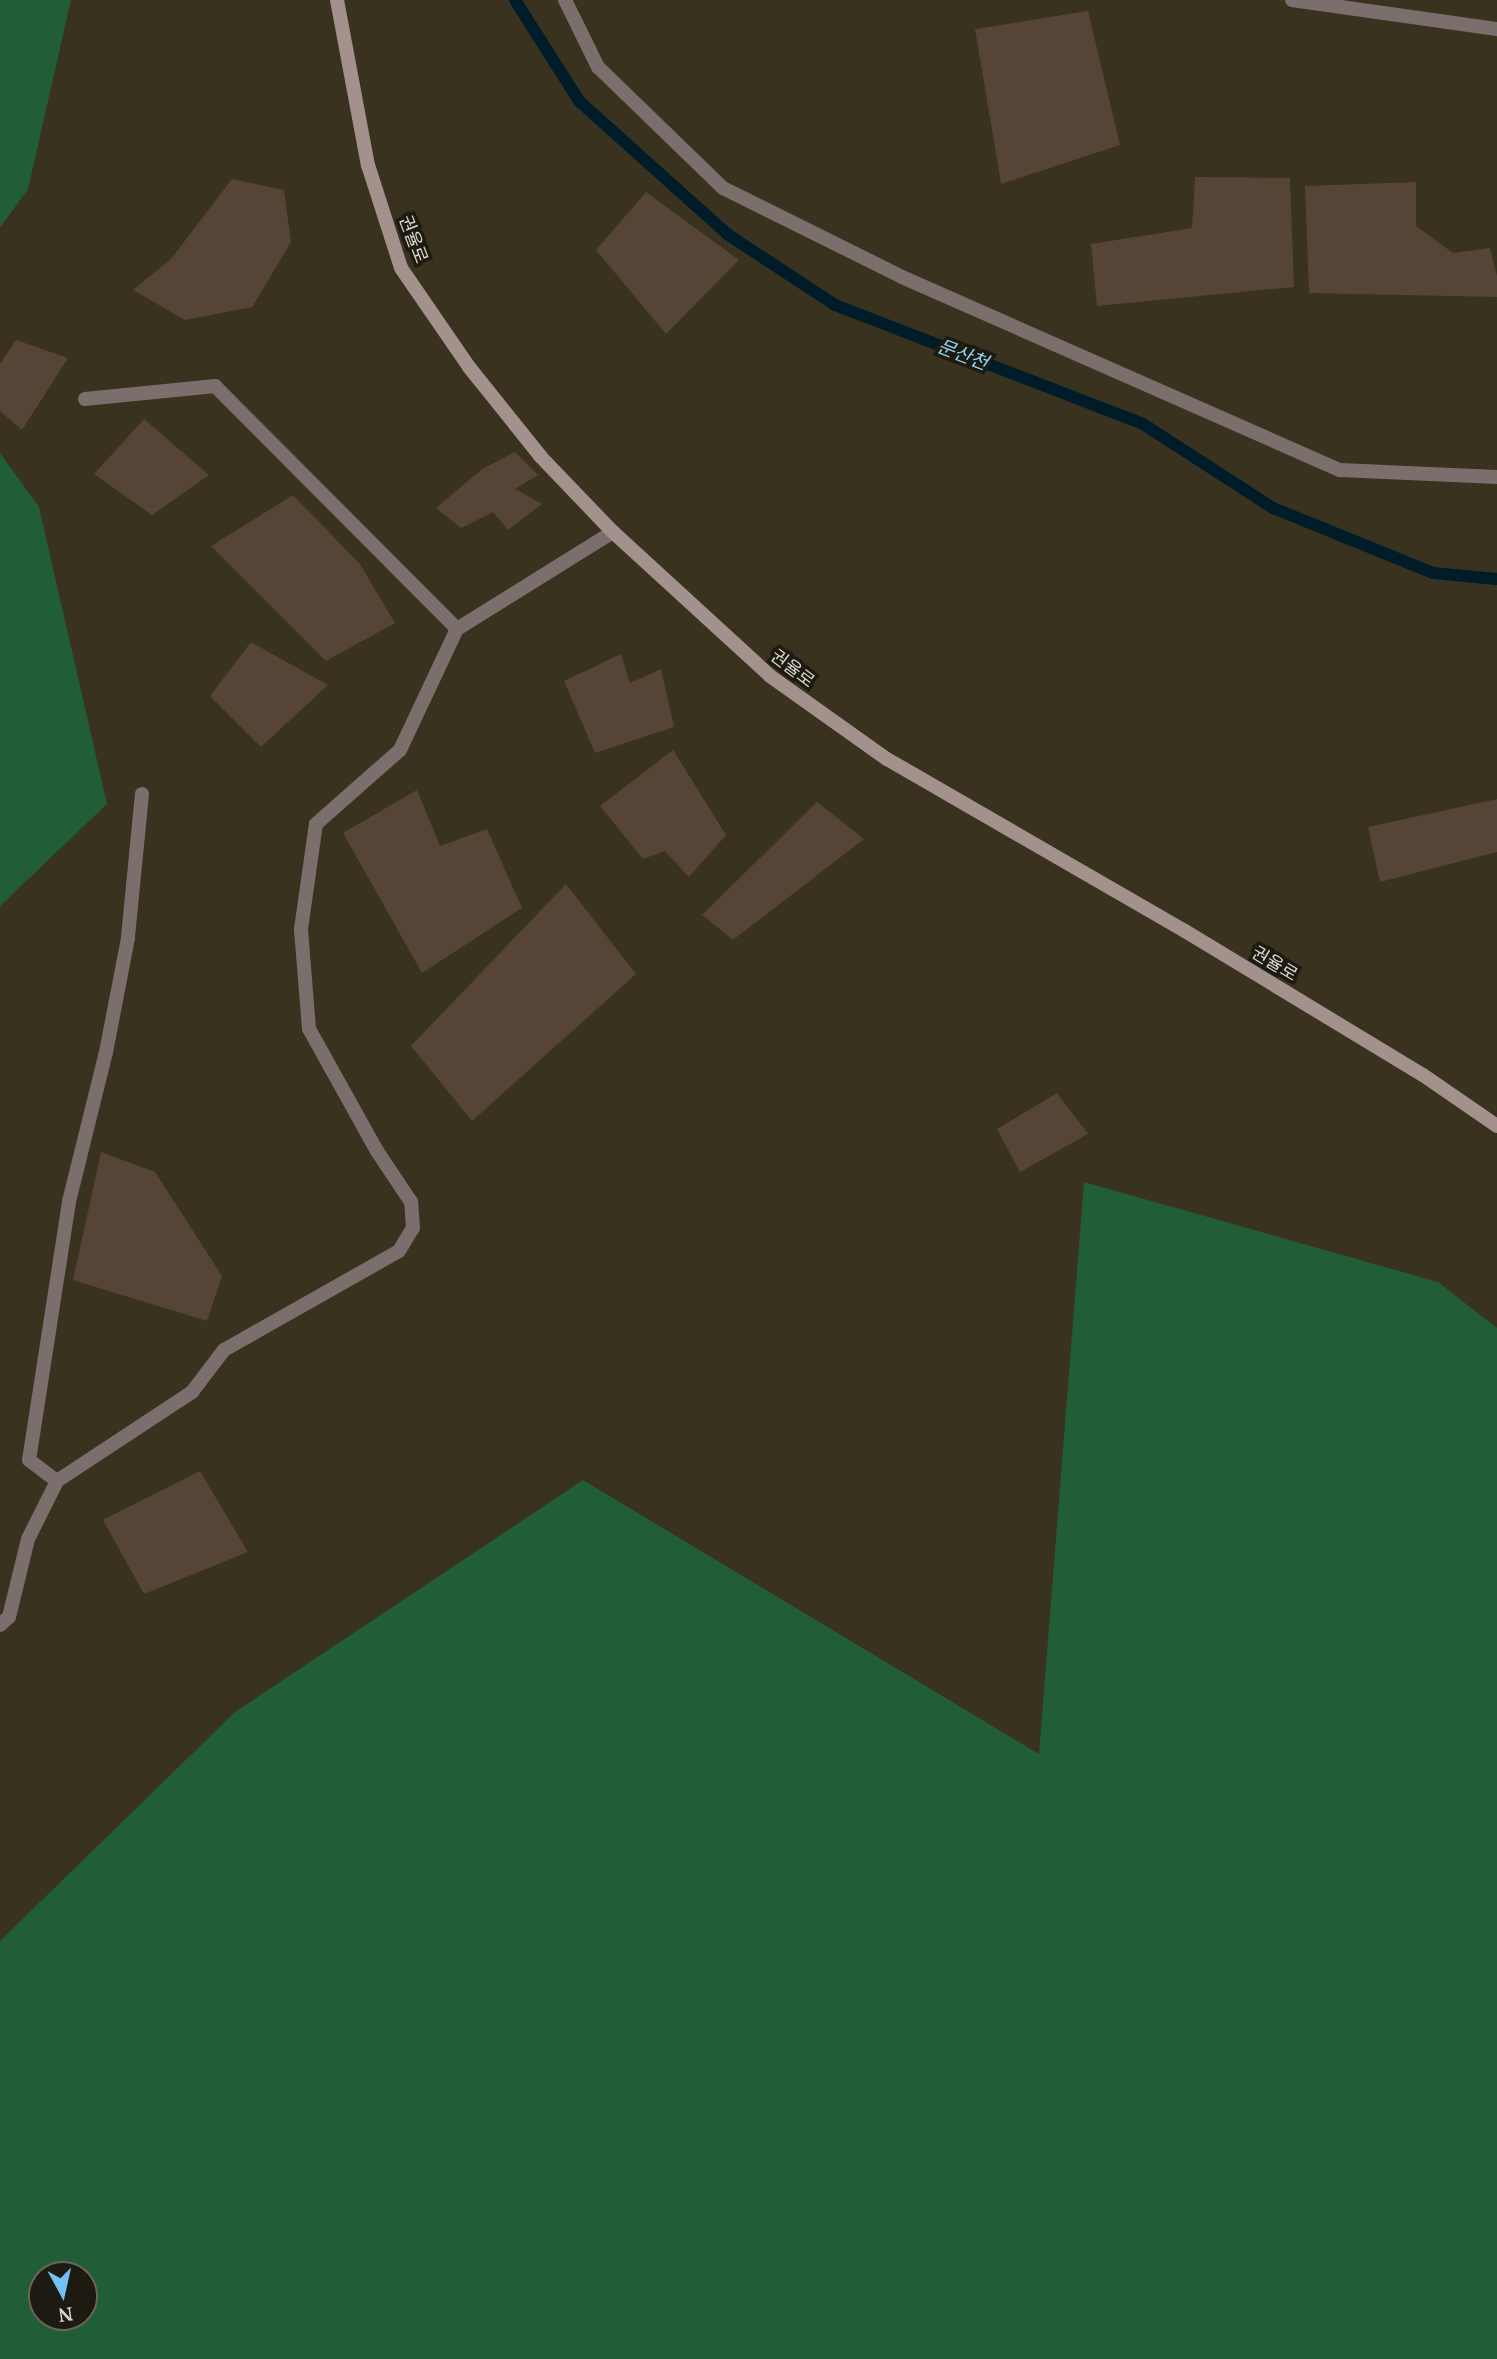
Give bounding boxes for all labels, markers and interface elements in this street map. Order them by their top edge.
street label: 권율로 [395,212,433,266]
water label: 문산천 [934,334,992,374]
street label: 권율로 [767,644,819,692]
street label: 권율로 [1248,941,1302,985]
north arrow [28,2261,98,2331]
text: N [57,2302,75,2329]

